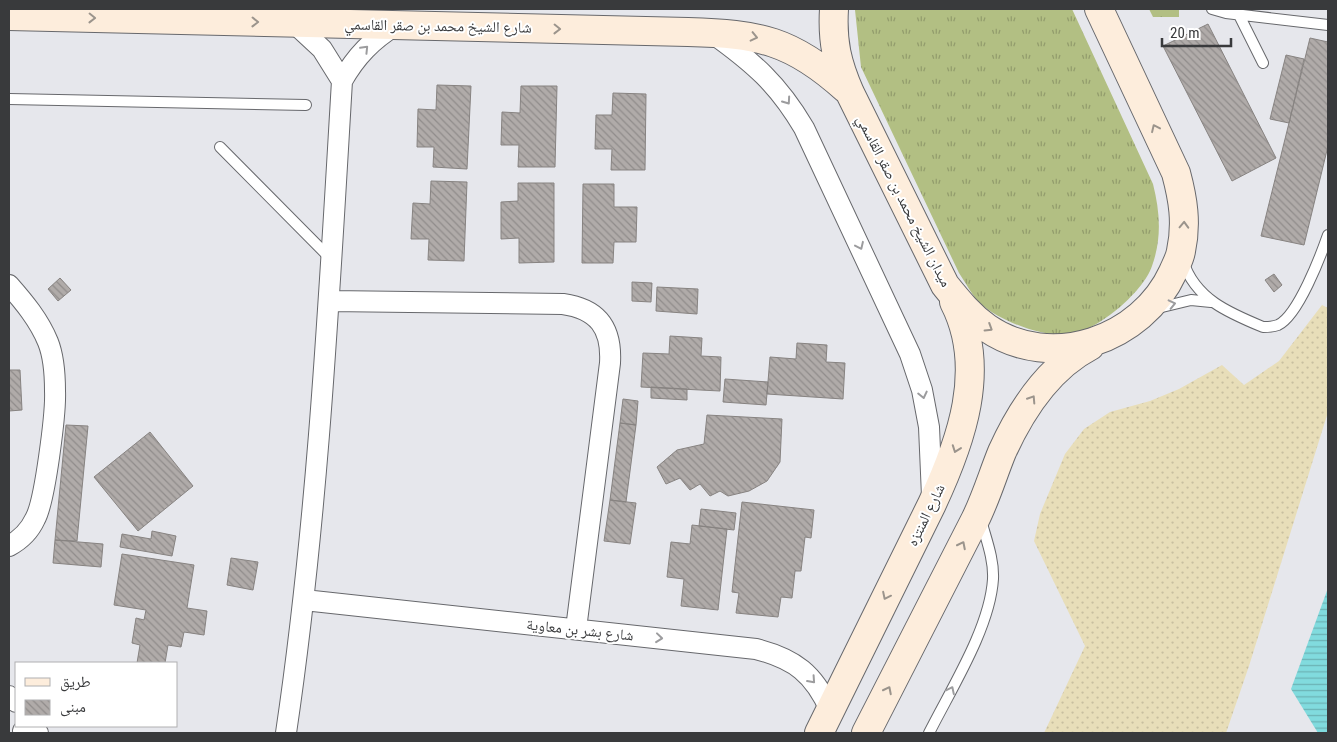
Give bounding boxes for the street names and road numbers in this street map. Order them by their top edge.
street label: شارع الشيخ محمد بن صقر القاسمي [344,15,532,39]
street label: ميدان الشيخ محمد بن صقر القاسمي [850,112,955,291]
street label: شارع المنتزه [903,481,950,549]
street label: شارع بشر بن معاوية [525,615,635,646]

